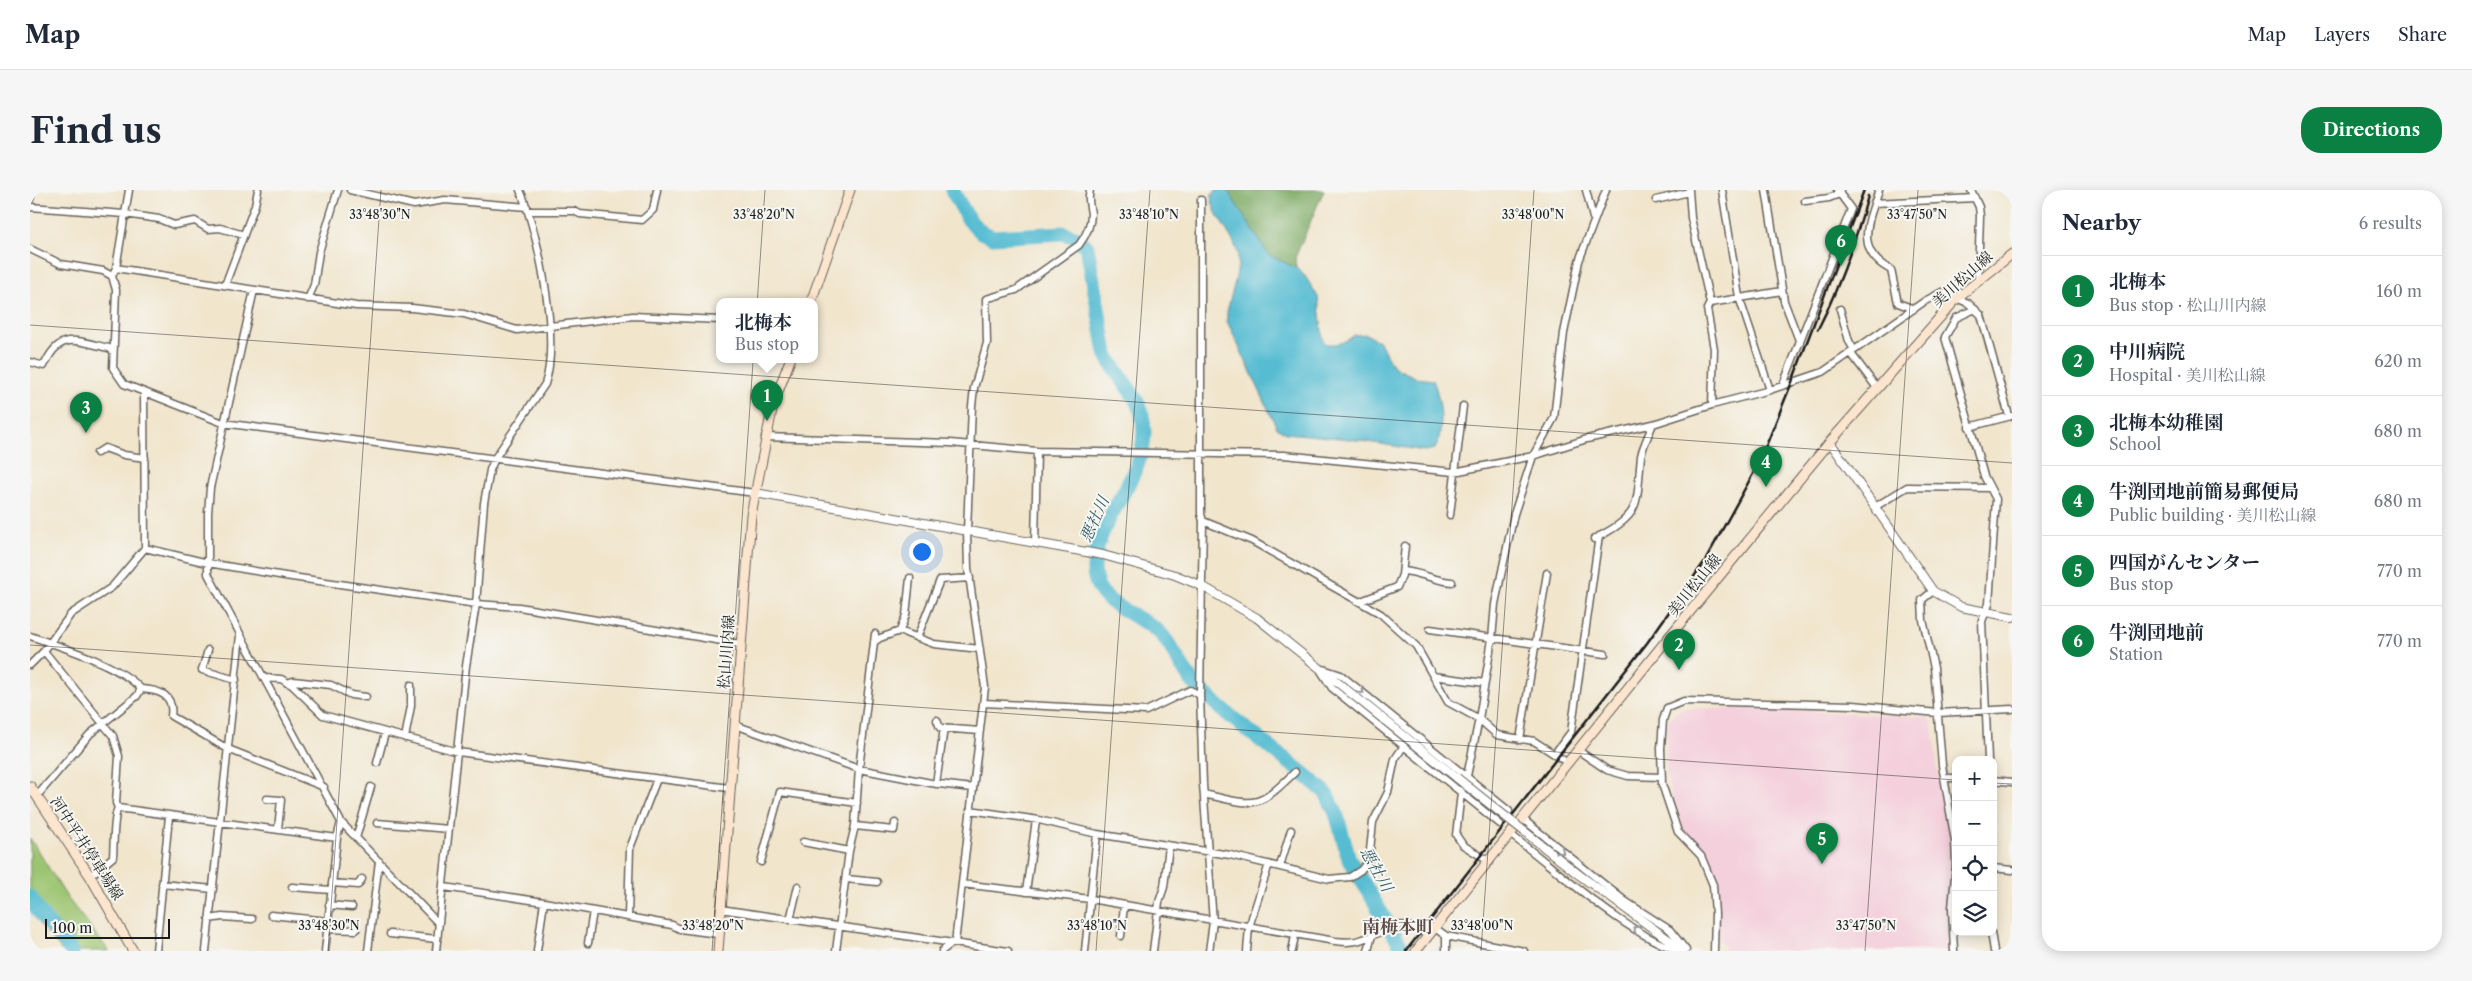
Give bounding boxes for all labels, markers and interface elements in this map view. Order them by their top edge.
text: Map [25,20,80,49]
text: Map [2248,24,2286,46]
text: Layers [2314,24,2370,46]
text: Share [2398,24,2447,46]
button: Directions [2301,107,2442,153]
text: Find us [30,109,162,152]
text: 33°48'30"N [349,207,411,222]
text: 33°48'20"N [733,207,795,222]
text: 33°48'10"N [1119,207,1179,222]
text: 33°48'00"N [1502,207,1564,222]
text: 33°47'50"N [1887,207,1947,222]
text: Nearby [2062,210,2141,235]
text: 6 results [2359,213,2422,233]
pin: 6 [1825,225,1857,266]
street label: 美川松山線 [1928,247,1996,311]
text: 北梅本 [2109,270,2166,293]
text: 1 [2074,281,2082,301]
text: 160 m [2377,281,2422,301]
text: Bus stop · 松山川内線 [2109,295,2267,315]
popup [716,298,818,363]
text: 北梅本 [735,311,792,334]
text: Bus stop [735,334,799,354]
text: 中川病院 [2109,340,2185,363]
text: 2 [2073,351,2083,371]
text: 620 m [2374,351,2422,371]
text: Hospital · 美川松山線 [2109,365,2266,385]
pin: 1 [751,380,783,421]
pin: 3 [70,392,102,433]
text: 北梅本幼稚園 [2109,411,2223,434]
text: 3 [2073,421,2083,441]
text: 680 m [2374,421,2422,441]
text: School [2109,434,2161,454]
pin: 4 [1750,446,1782,487]
text: 牛渕団地前簡易郵便局 [2109,480,2299,503]
water label: 悪社川 [1075,491,1114,545]
text: 4 [2073,491,2083,511]
text: 680 m [2374,491,2422,511]
text: Public building · 美川松山線 [2109,505,2317,525]
your location [909,539,935,565]
street label: 美川松山線 [1663,550,1725,620]
text: 四国がんセンター [2109,551,2260,574]
text: 5 [2074,561,2082,581]
text: 770 m [2377,561,2422,581]
text: Bus stop [2109,574,2173,594]
street label: 松山川内線 [714,614,738,690]
text: 牛渕団地前 [2109,621,2204,644]
pin: 2 [1663,629,1695,670]
text: 6 [2073,631,2083,651]
text: 770 m [2377,631,2422,651]
text: Station [2109,644,2163,664]
one-way arrow [1355,685,1364,693]
map controls [1952,756,1997,936]
button: + [1952,756,1997,801]
street label: 河中平井停車場線 [46,792,128,904]
button: − [1952,801,1997,846]
pin: 5 [1806,823,1838,864]
water label: 悪社川 [1357,843,1398,897]
one-way arrow [1556,845,1565,854]
button: locate [1952,846,1997,891]
button: layers [1952,891,1997,936]
scale bar [45,916,170,939]
district label: 南梅本町 [1362,916,1434,938]
text: 33°48'30"N [298,918,360,933]
text: 33°48'20"N [682,918,744,933]
text: 33°48'10"N [1067,918,1127,933]
text: 33°48'00"N [1451,918,1513,933]
text: 33°47'50"N [1836,918,1896,933]
text: 100 m [52,919,92,937]
one-way arrow [1632,926,1642,935]

